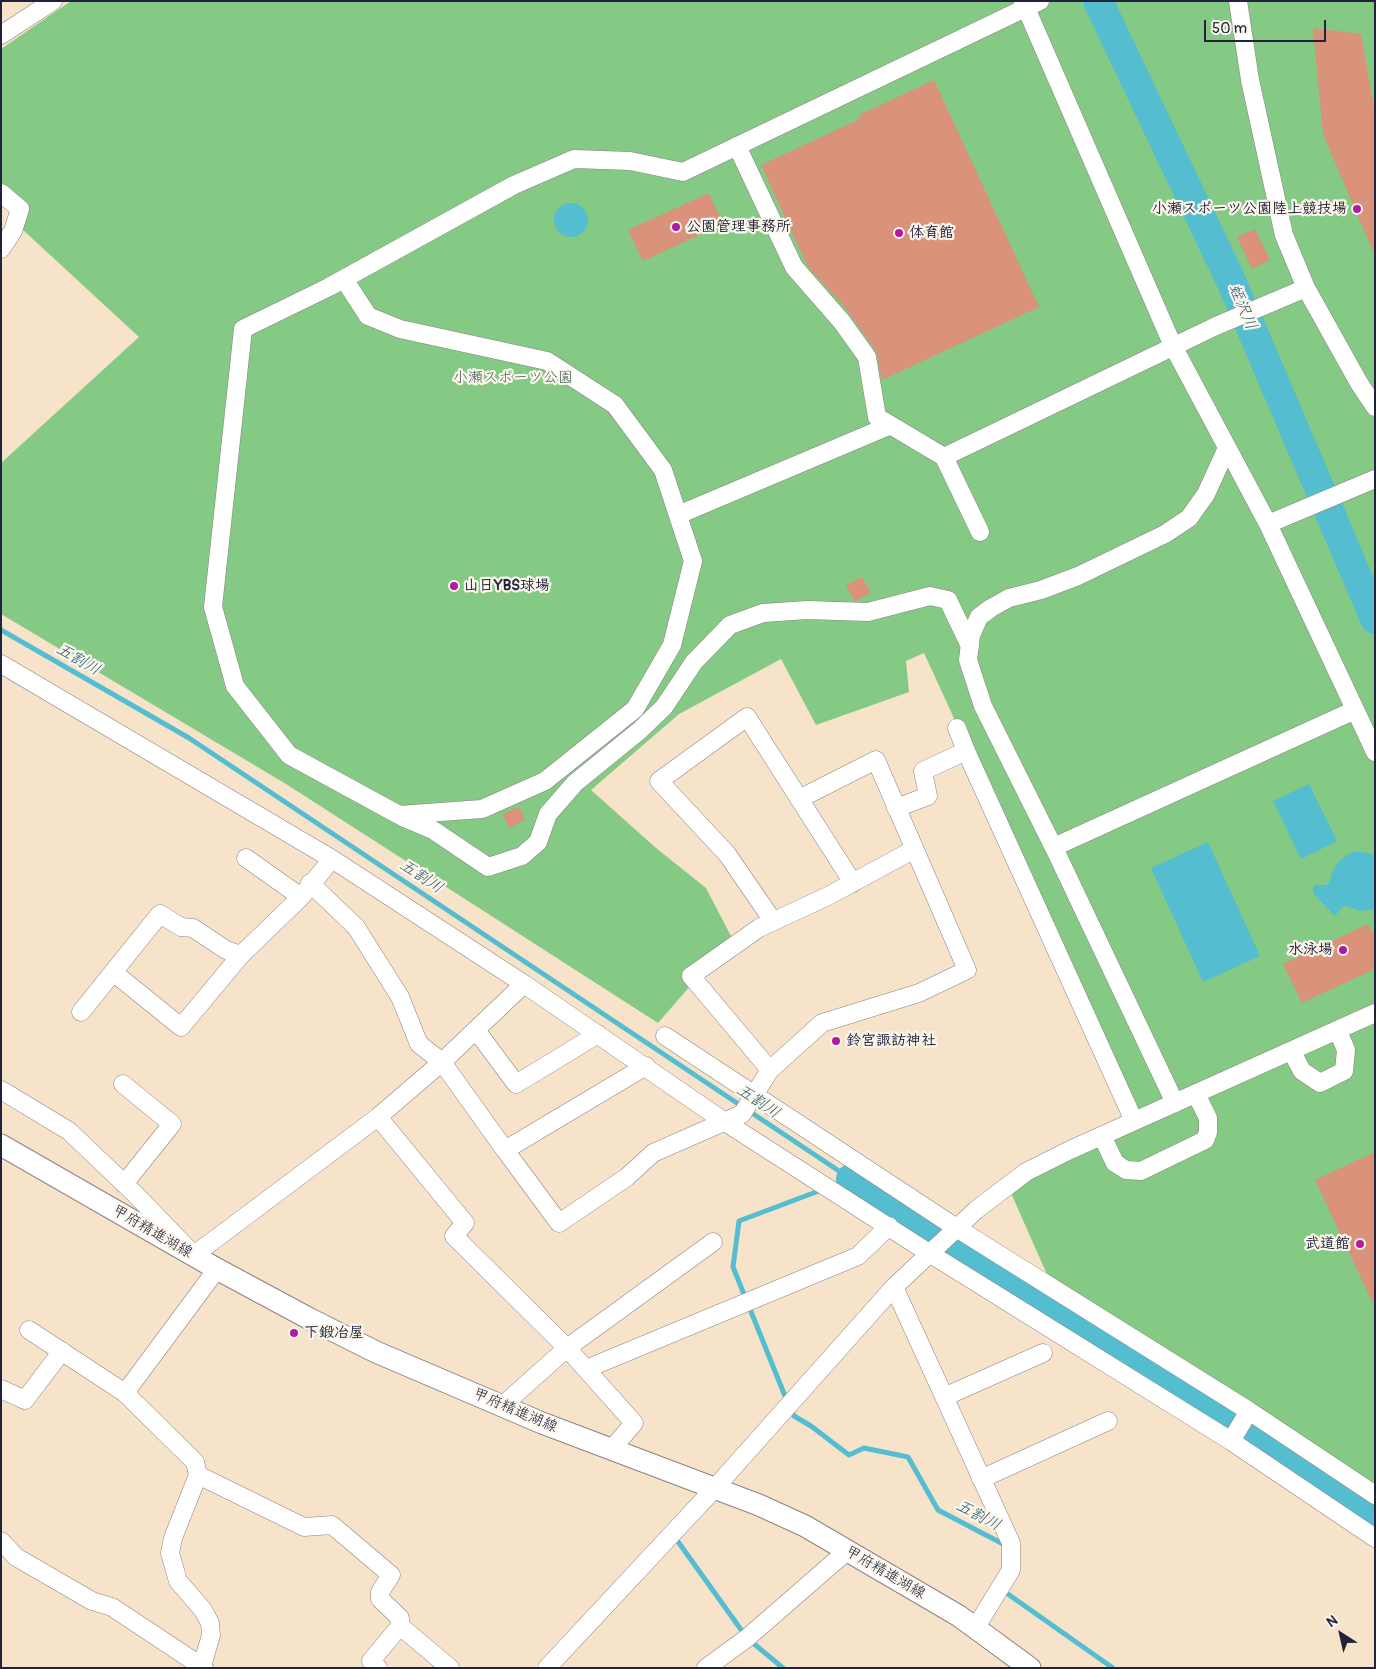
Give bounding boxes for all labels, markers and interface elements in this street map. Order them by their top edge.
scale bar [1206,10,1328,42]
text: 50 m [1212,19,1247,38]
place label: 小瀬スポーツ公園陸上競技場 [1152,200,1347,218]
marker: 小瀬スポーツ公園陸上競技場 [1351,203,1363,215]
place label: 公園管理事務所 [686,218,791,236]
marker: 公園管理事務所 [670,221,682,233]
place label: 体育館 [909,224,954,242]
marker: 体育館 [893,227,905,239]
water label: 蛭沢川 [1224,281,1260,333]
park label: 小瀬スポーツ公園 [453,369,573,387]
place label: 山日YBS球場 [464,577,550,595]
marker: 山日YBS球場 [448,580,460,592]
water label: 五割川 [52,640,104,680]
water label: 五割川 [396,856,446,898]
place label: 水泳場 [1288,941,1333,959]
marker: 水泳場 [1337,944,1349,956]
place label: 鈴宮諏訪神社 [846,1032,936,1050]
marker: 鈴宮諏訪神社 [830,1035,842,1047]
water label: 五割川 [733,1081,783,1123]
street label: 甲府精進湖線 [109,1202,195,1262]
place label: 武道館 [1305,1235,1350,1253]
marker: 武道館 [1354,1238,1366,1250]
place label: 下鍛冶屋 [304,1324,364,1342]
marker: 下鍛冶屋 [288,1327,300,1339]
street label: 甲府精進湖線 [470,1385,560,1437]
water label: 五割川 [952,1496,1004,1536]
street label: 甲府精進湖線 [842,1543,928,1603]
north arrow [1316,1609,1366,1659]
text: N [1323,1612,1341,1631]

